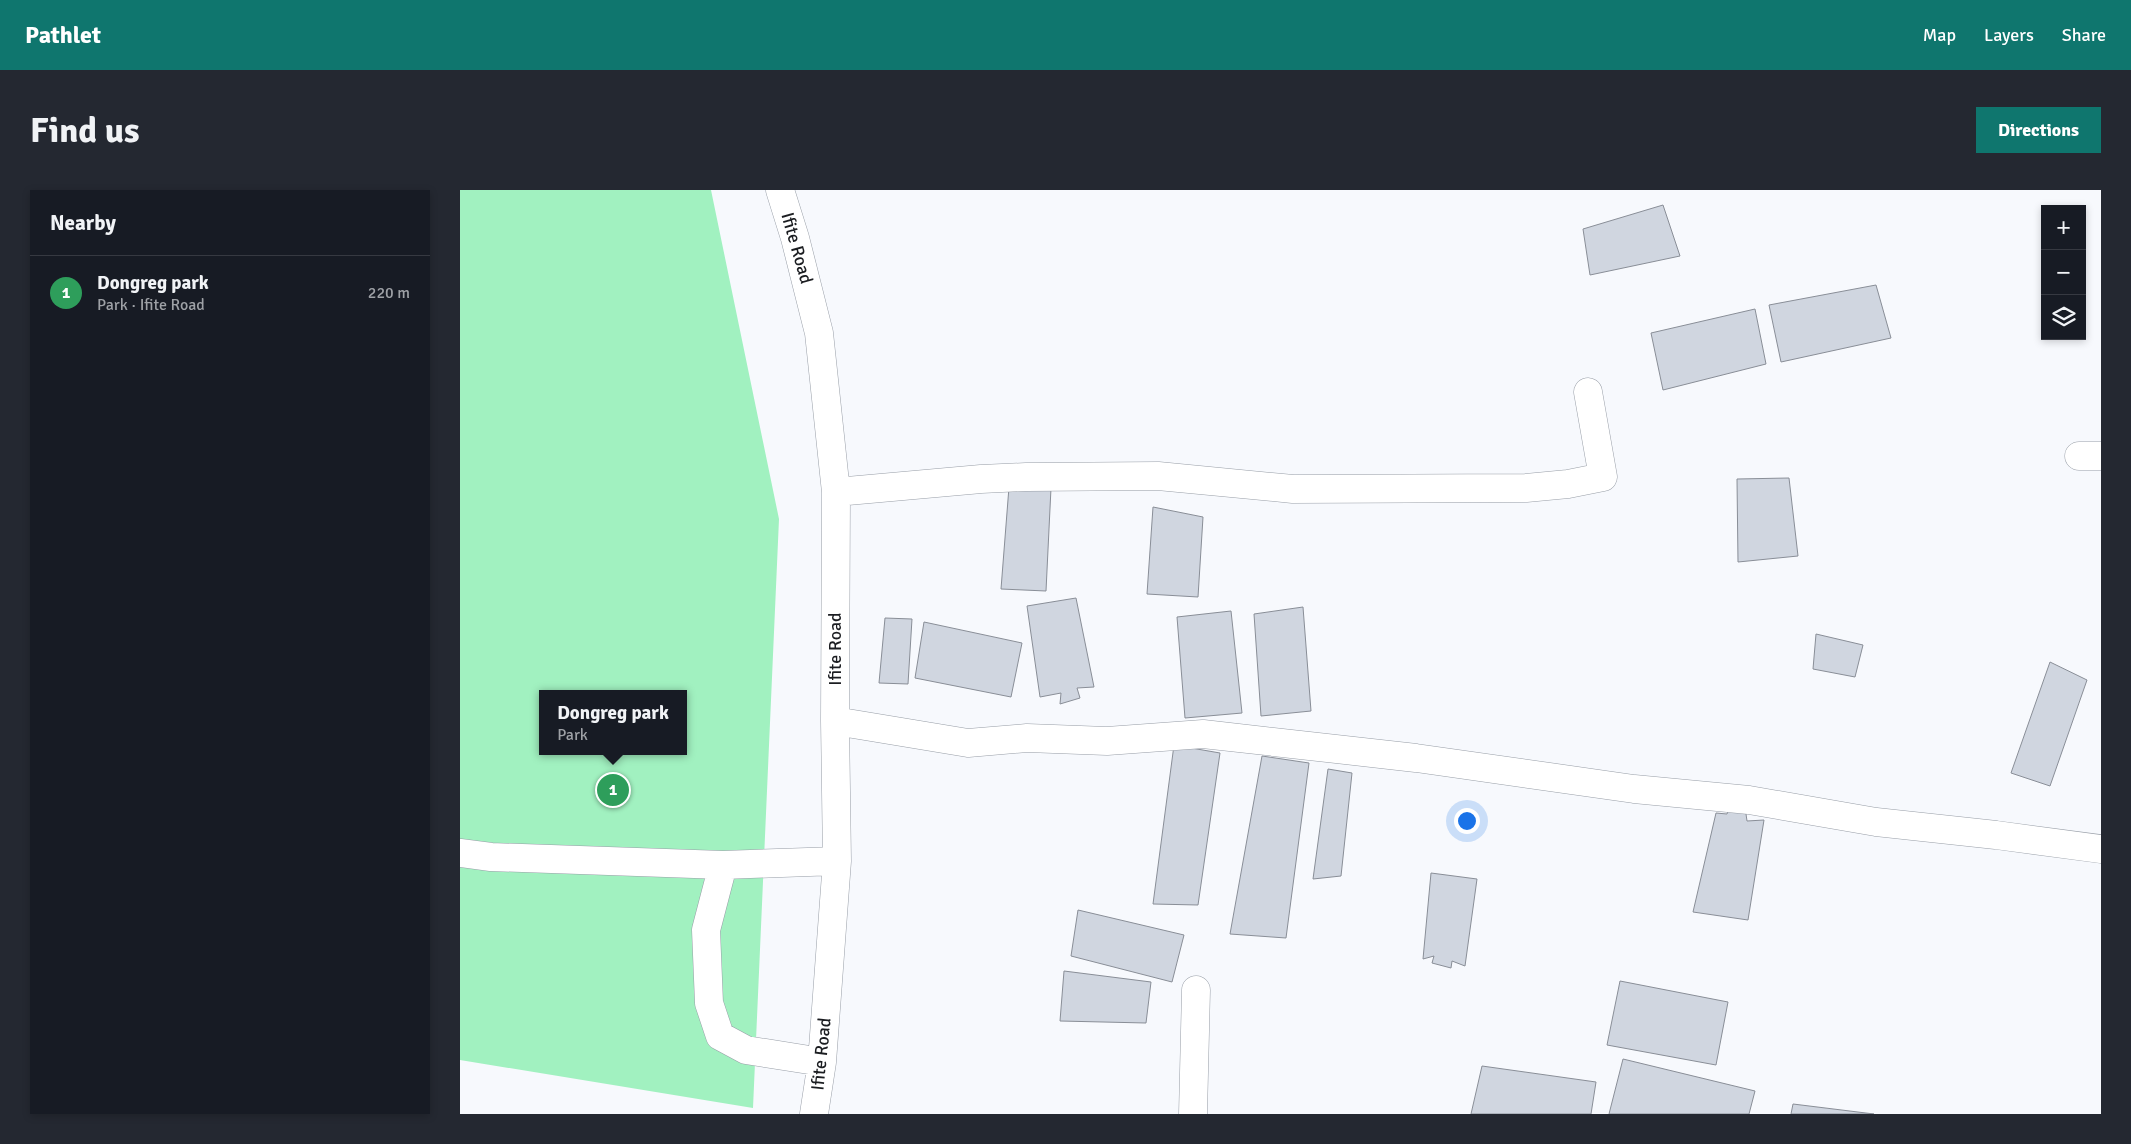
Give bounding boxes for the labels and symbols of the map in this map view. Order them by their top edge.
street label: Ifite Road [776,210,818,286]
street label: Ifite Road [824,612,846,686]
pin: 1 [597,771,629,809]
your location [1454,808,1480,834]
street label: Ifite Road [806,1016,836,1092]

